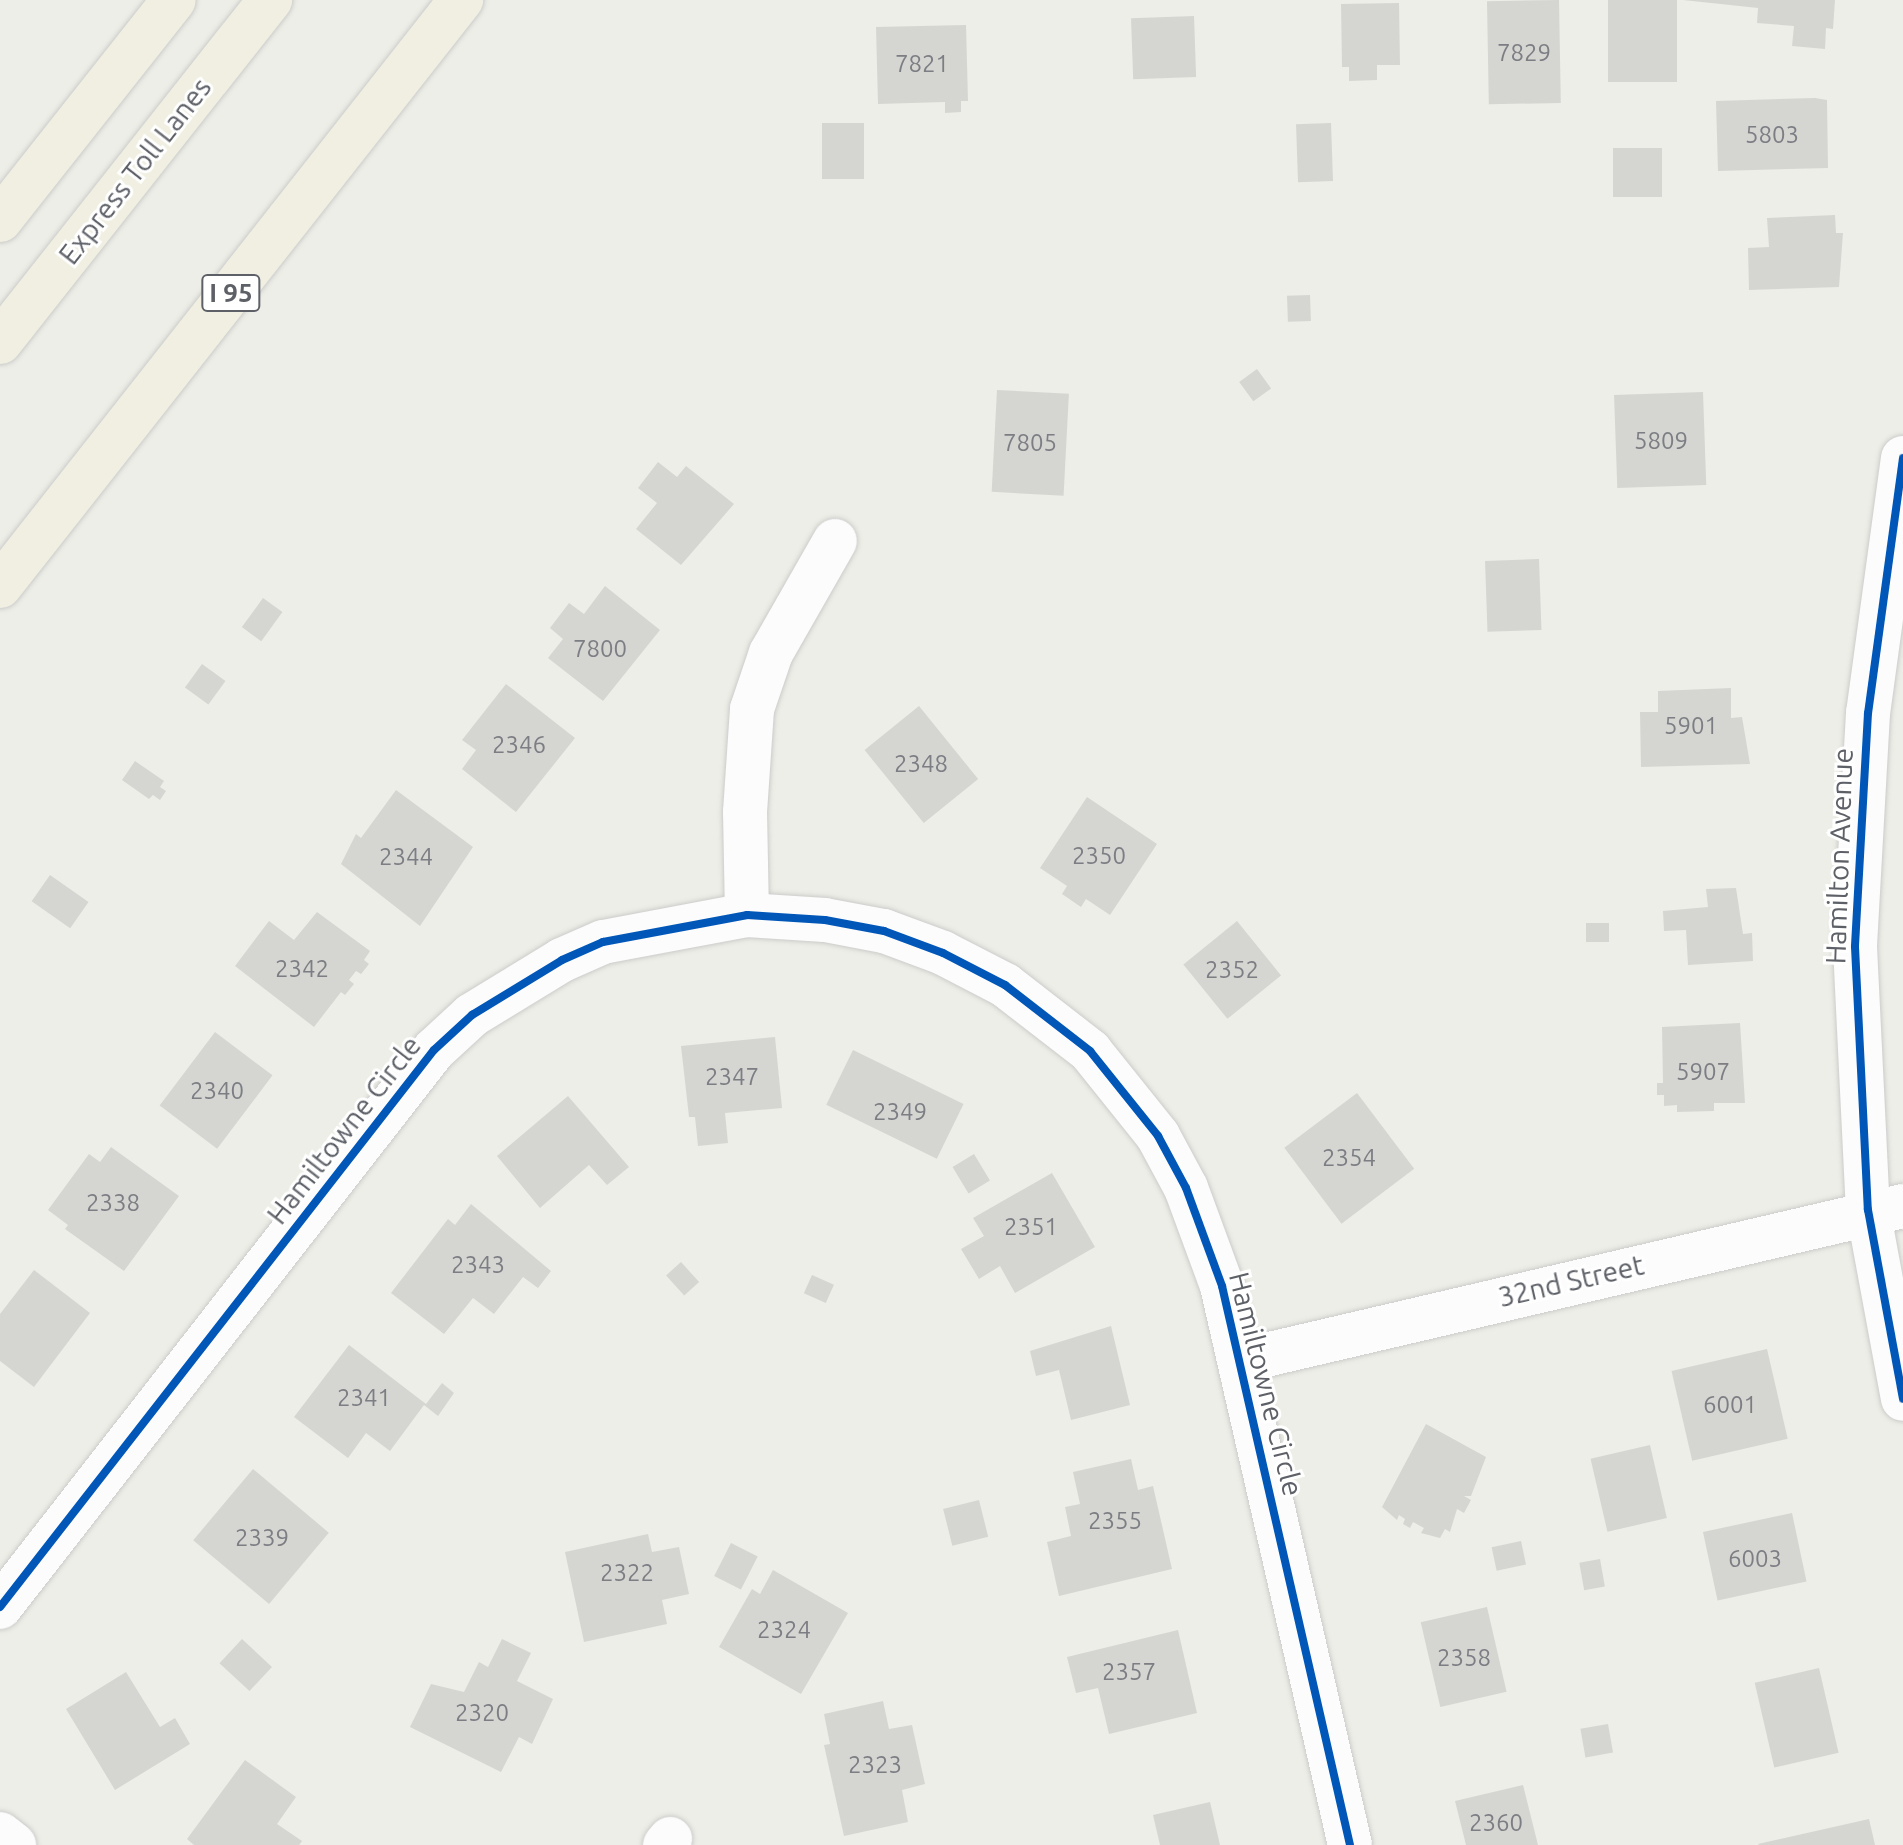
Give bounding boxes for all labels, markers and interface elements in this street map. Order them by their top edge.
house number: 7829 [1497,39,1551,67]
house number: 7821 [895,50,949,78]
street label: Express Toll Lanes [52,71,218,271]
house number: 5803 [1745,121,1799,149]
road number: I 95 [201,271,261,315]
house number: 5809 [1634,427,1688,455]
house number: 7805 [1003,429,1057,457]
house number: 7800 [573,635,627,663]
house number: 5901 [1664,712,1718,740]
house number: 2346 [492,731,546,759]
street label: Hamilton Avenue [1818,747,1860,965]
house number: 2348 [894,750,948,778]
house number: 2350 [1072,842,1126,870]
house number: 2344 [379,843,433,871]
house number: 2342 [275,955,329,983]
house number: 2352 [1205,956,1259,984]
street label: Hamiltowne Circle [260,1029,428,1231]
house number: 5907 [1676,1058,1730,1086]
house number: 2347 [705,1063,759,1091]
house number: 2340 [190,1077,244,1105]
house number: 2349 [873,1098,927,1126]
house number: 2354 [1322,1144,1376,1172]
house number: 2338 [86,1189,140,1217]
house number: 2351 [1004,1213,1058,1241]
street label: 32nd Street [1495,1248,1647,1314]
house number: 2343 [451,1251,505,1279]
street label: Hamiltowne Circle [1222,1269,1310,1499]
house number: 2341 [337,1384,391,1412]
house number: 6001 [1703,1391,1757,1419]
house number: 2355 [1088,1507,1142,1535]
house number: 2339 [235,1524,289,1552]
house number: 6003 [1728,1545,1782,1573]
house number: 2322 [600,1559,654,1587]
house number: 2324 [757,1616,811,1644]
house number: 2358 [1437,1644,1491,1672]
house number: 2357 [1102,1658,1156,1686]
house number: 2320 [455,1699,509,1727]
house number: 2323 [848,1751,902,1779]
house number: 2360 [1469,1809,1523,1837]

